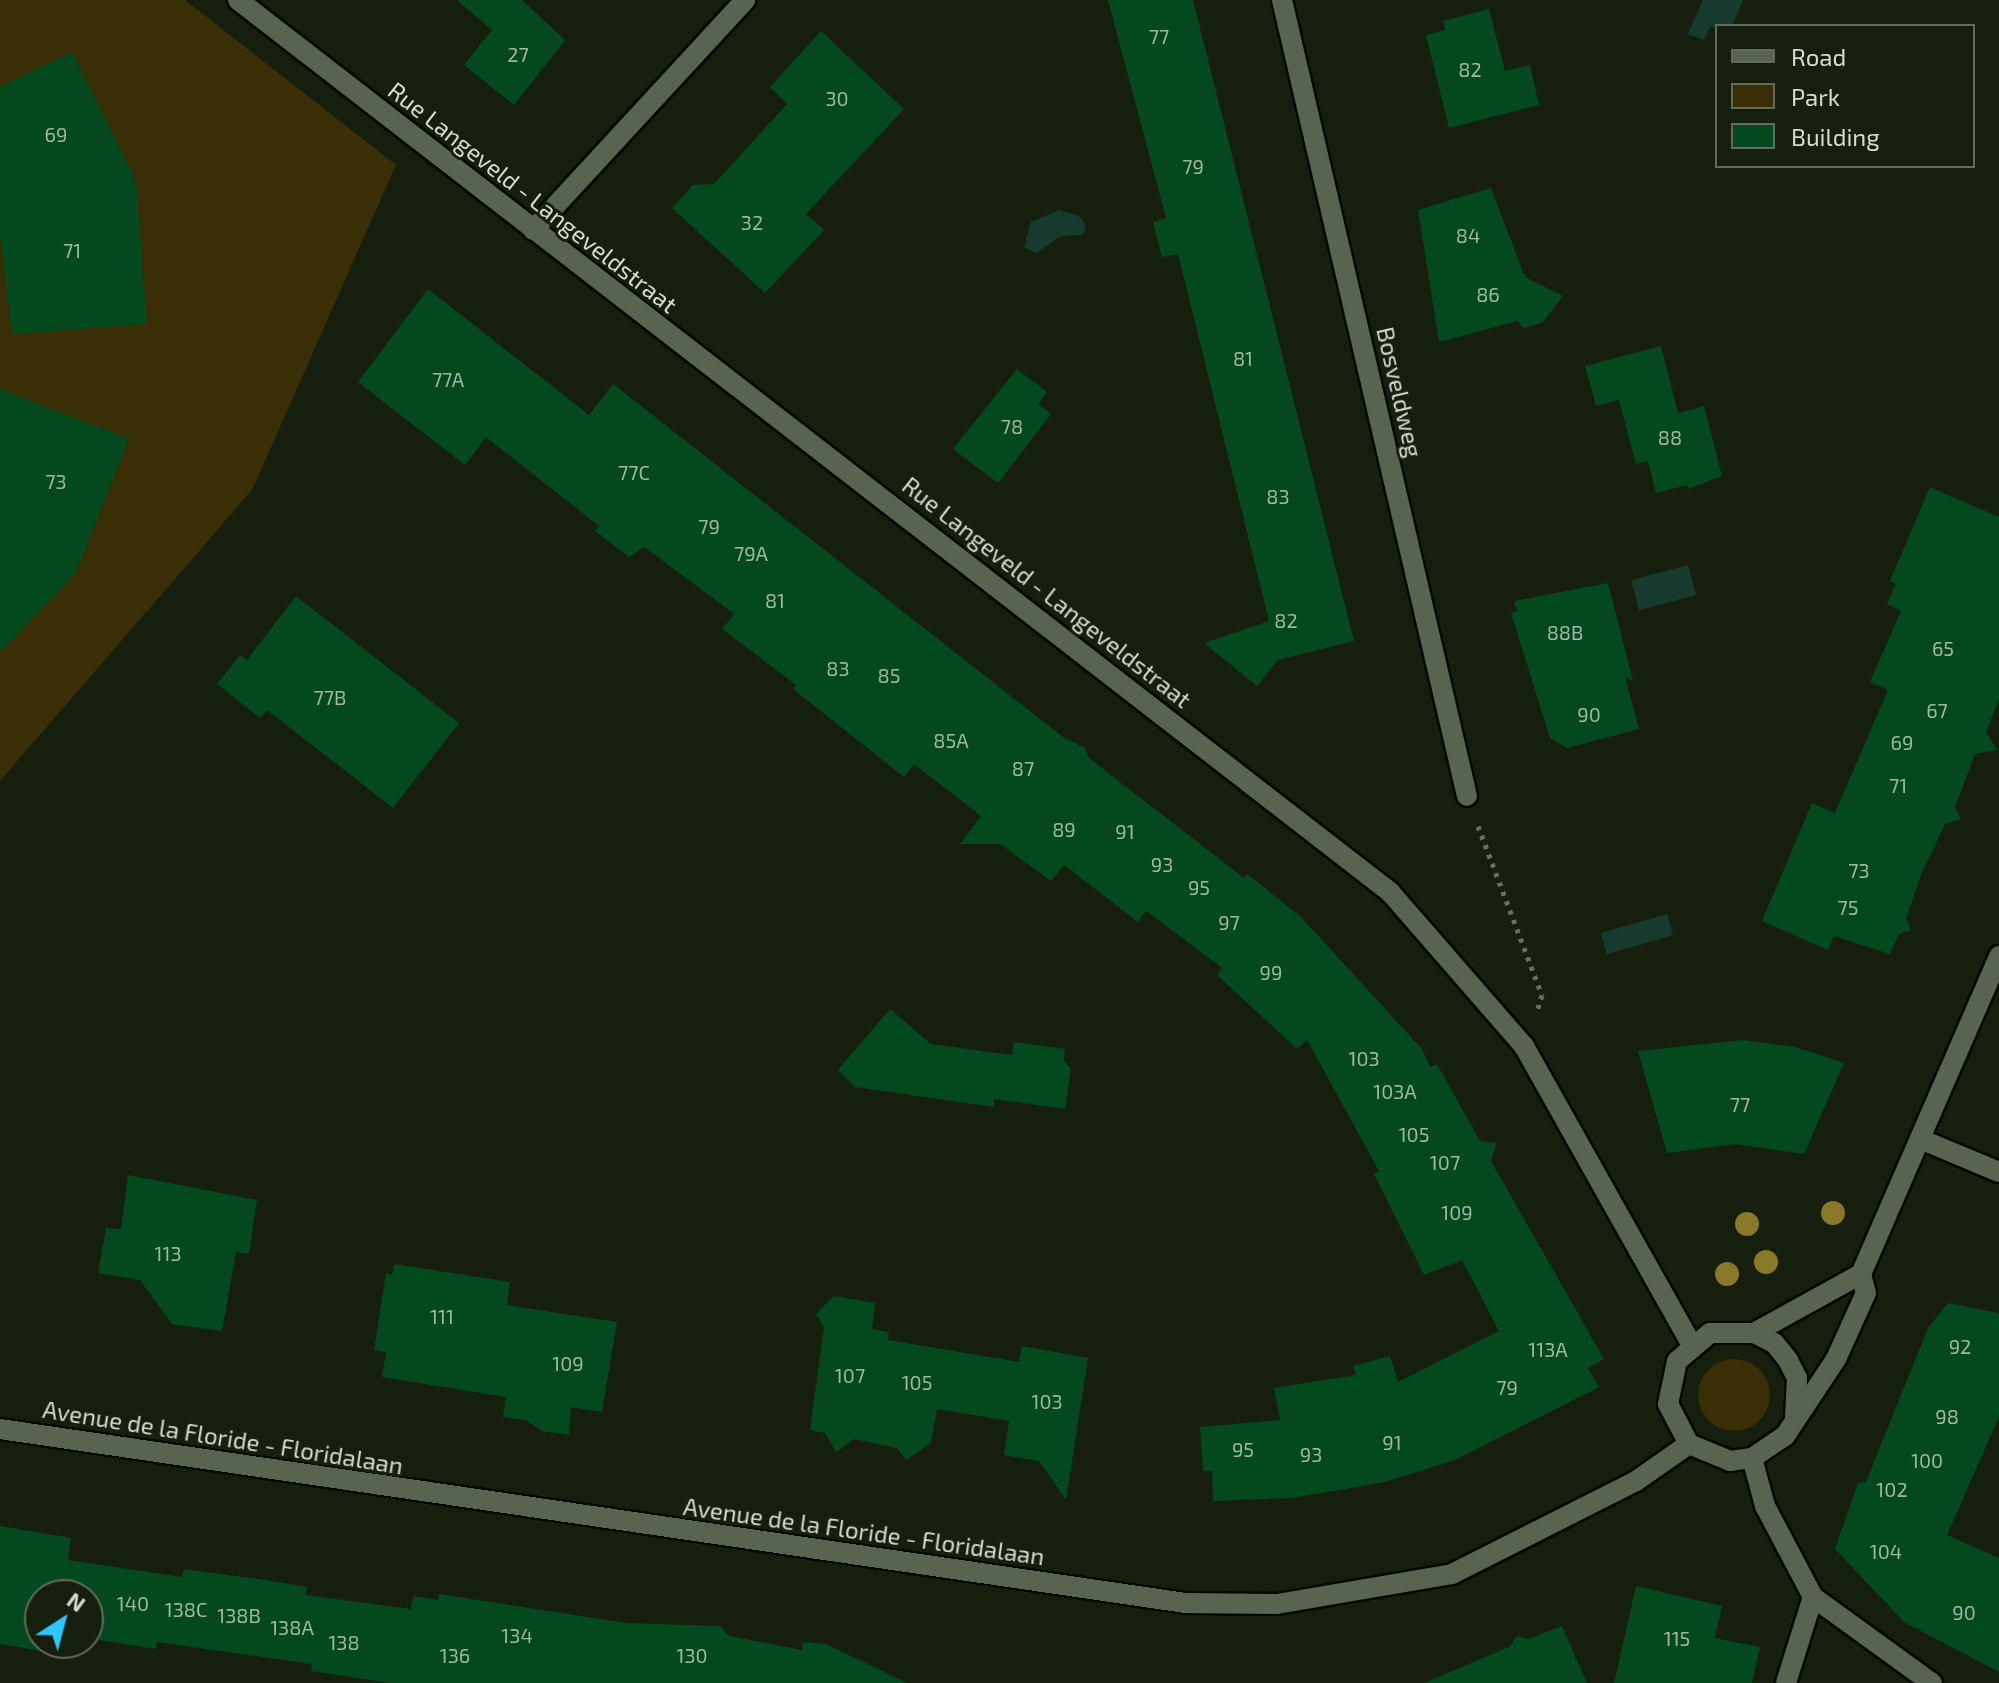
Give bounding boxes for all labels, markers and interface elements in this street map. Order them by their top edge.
house number: 77 [1149,24,1169,48]
legend [1715,24,1975,168]
house number: 27 [507,42,529,66]
text: Road [1791,42,1846,71]
house number: 82 [1458,57,1482,81]
street label: Rue Langeveld - Langeveldstraat [383,75,683,319]
text: Park [1791,82,1840,111]
house number: 30 [825,86,849,110]
house number: 69 [45,122,67,146]
text: Building [1791,122,1880,151]
house number: 79 [1182,154,1204,178]
house number: 32 [741,210,763,234]
house number: 84 [1456,223,1480,247]
house number: 71 [63,238,81,262]
house number: 86 [1476,282,1500,306]
street label: Bosveldweg [1371,324,1429,460]
house number: 81 [1233,346,1253,370]
house number: 77A [432,367,464,391]
house number: 78 [1001,414,1023,438]
house number: 88 [1658,425,1682,449]
house number: 77C [618,460,650,484]
house number: 73 [45,469,67,493]
street label: Rue Langeveld - Langeveldstraat [897,470,1197,714]
house number: 83 [1266,484,1290,508]
house number: 79 [698,514,720,538]
house number: 79A [734,541,768,565]
house number: 81 [765,588,785,612]
house number: 82 [1274,608,1298,632]
house number: 88B [1547,620,1583,644]
house number: 65 [1932,636,1954,660]
house number: 83 [826,656,850,680]
house number: 85 [878,663,900,687]
house number: 77B [314,685,346,709]
house number: 67 [1926,698,1948,722]
house number: 90 [1577,702,1601,726]
house number: 85A [933,728,969,752]
house number: 69 [1891,730,1913,754]
house number: 87 [1012,756,1034,780]
house number: 71 [1889,773,1907,797]
house number: 89 [1052,817,1076,841]
house number: 91 [1115,819,1135,843]
house number: 93 [1151,852,1173,876]
house number: 73 [1848,858,1870,882]
house number: 95 [1188,875,1210,899]
house number: 75 [1838,895,1858,919]
house number: 97 [1218,910,1240,934]
house number: 99 [1260,960,1282,984]
house number: 103 [1348,1046,1380,1070]
house number: 103A [1373,1079,1417,1103]
house number: 77 [1730,1092,1750,1116]
house number: 105 [1399,1122,1429,1146]
house number: 107 [1430,1150,1460,1174]
house number: 109 [1441,1200,1473,1224]
house number: 113 [154,1241,182,1265]
house number: 111 [430,1304,454,1328]
house number: 92 [1949,1334,1971,1358]
house number: 113A [1528,1337,1568,1361]
house number: 109 [552,1351,584,1375]
house number: 107 [835,1363,865,1387]
house number: 105 [902,1370,932,1394]
house number: 79 [1496,1375,1518,1399]
house number: 103 [1031,1389,1063,1413]
street label: Avenue de la Floride - Floridalaan [41,1394,405,1480]
house number: 98 [1935,1404,1959,1428]
house number: 91 [1382,1430,1402,1454]
house number: 95 [1232,1437,1254,1461]
house number: 93 [1300,1442,1322,1466]
house number: 100 [1911,1448,1943,1472]
house number: 102 [1876,1477,1908,1501]
street label: Avenue de la Floride - Floridalaan [682,1491,1046,1571]
house number: 104 [1870,1539,1902,1563]
north arrow [24,1579,104,1659]
text: N [63,1586,91,1616]
house number: 140 [117,1591,149,1615]
house number: 138C [165,1597,207,1621]
house number: 90 [1952,1600,1976,1624]
house number: 138B [217,1603,261,1627]
house number: 138A [270,1615,314,1639]
house number: 134 [501,1623,533,1647]
house number: 115 [1664,1626,1690,1650]
house number: 138 [328,1630,360,1654]
house number: 136 [440,1643,470,1667]
house number: 130 [676,1643,708,1667]

